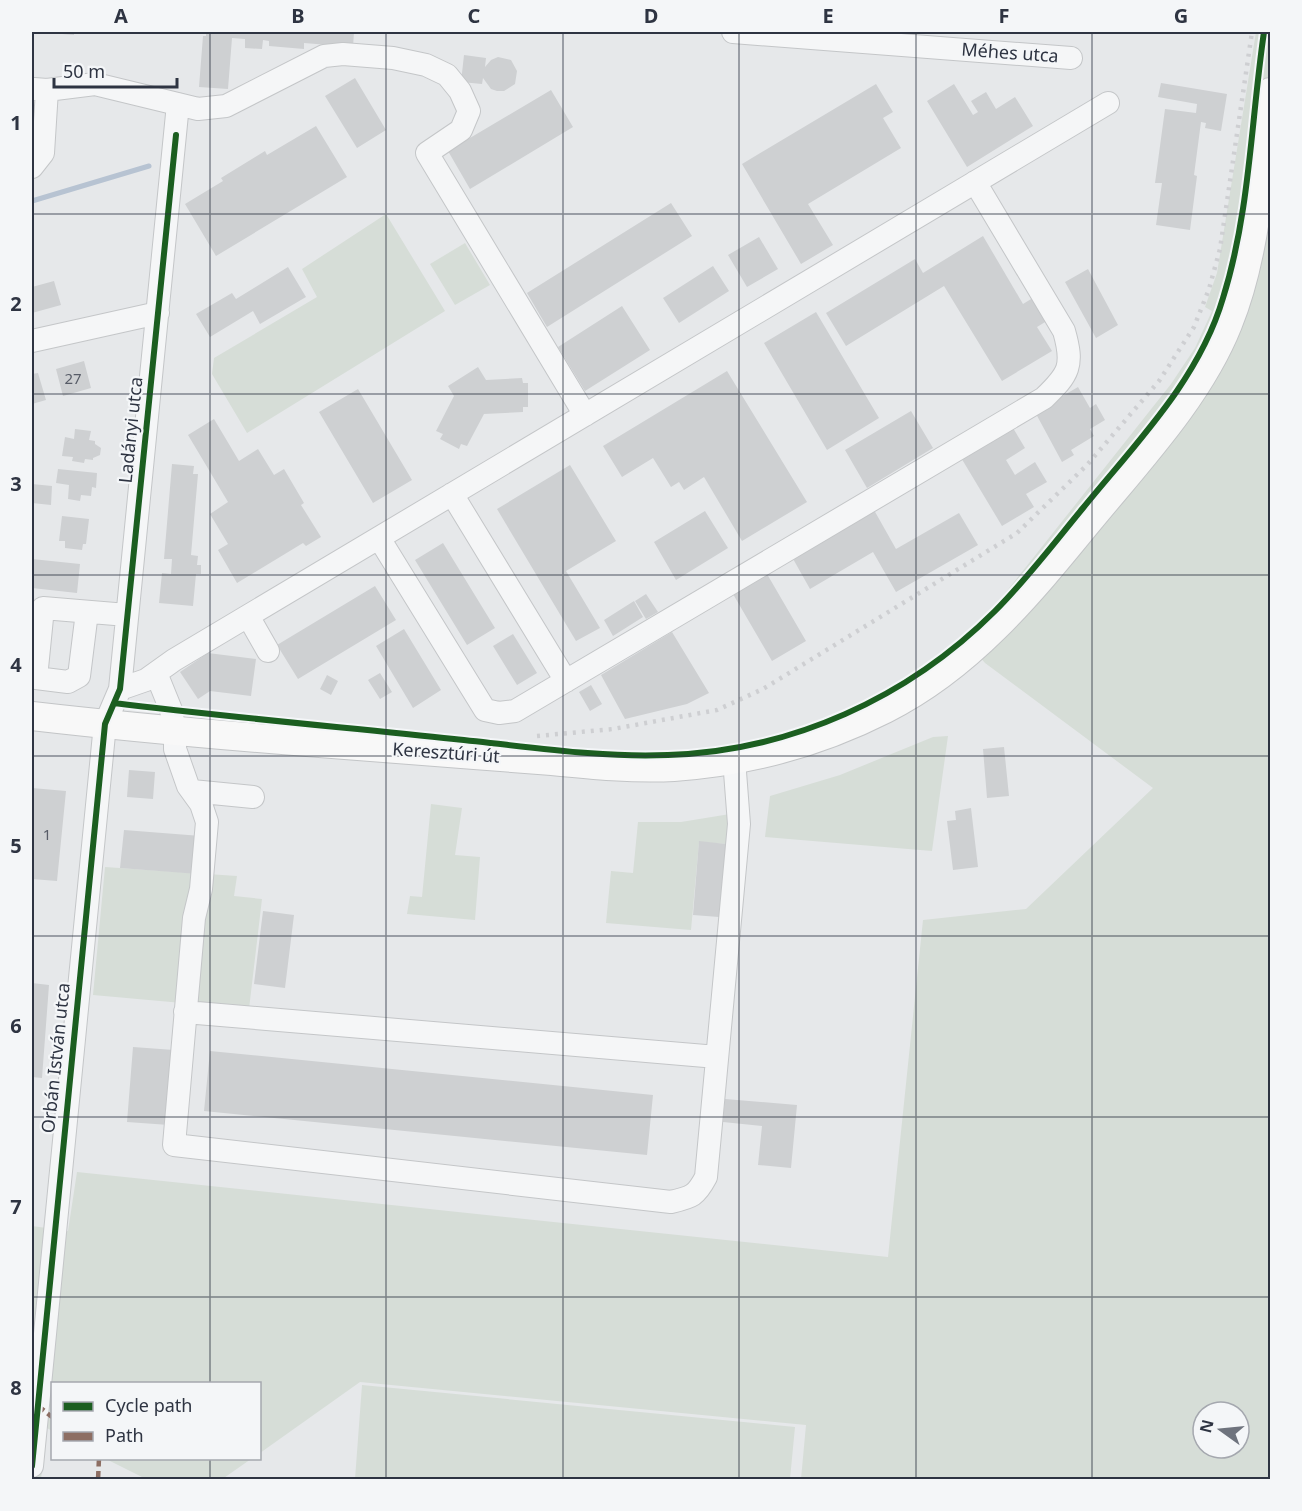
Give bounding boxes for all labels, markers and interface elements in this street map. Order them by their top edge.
text: A [114,2,128,29]
text: B [291,2,305,29]
text: C [468,2,481,29]
text: D [644,2,658,29]
text: E [822,2,834,29]
text: F [999,2,1009,29]
text: G [1174,2,1188,29]
street label: Méhes utca [961,37,1059,67]
scale bar [54,51,177,89]
text: 50 m [63,59,105,83]
text: 1 [10,109,22,136]
text: 2 [10,290,22,317]
house number: 27 [64,368,82,388]
street label: Ladányi utca [112,376,148,484]
text: 3 [10,470,22,497]
text: 4 [10,651,22,678]
street label: Keresztúri út [392,736,501,768]
house number: 1 [43,824,51,844]
text: 5 [10,832,22,859]
street label: Orbán István utca [35,982,75,1134]
text: 6 [10,1012,22,1039]
text: 7 [10,1193,22,1220]
text: 8 [10,1374,22,1401]
legend [51,1382,261,1460]
text: Cycle path [105,1393,192,1417]
north arrow [1191,1400,1251,1460]
text: N [1194,1417,1219,1435]
text: Path [105,1423,144,1447]

